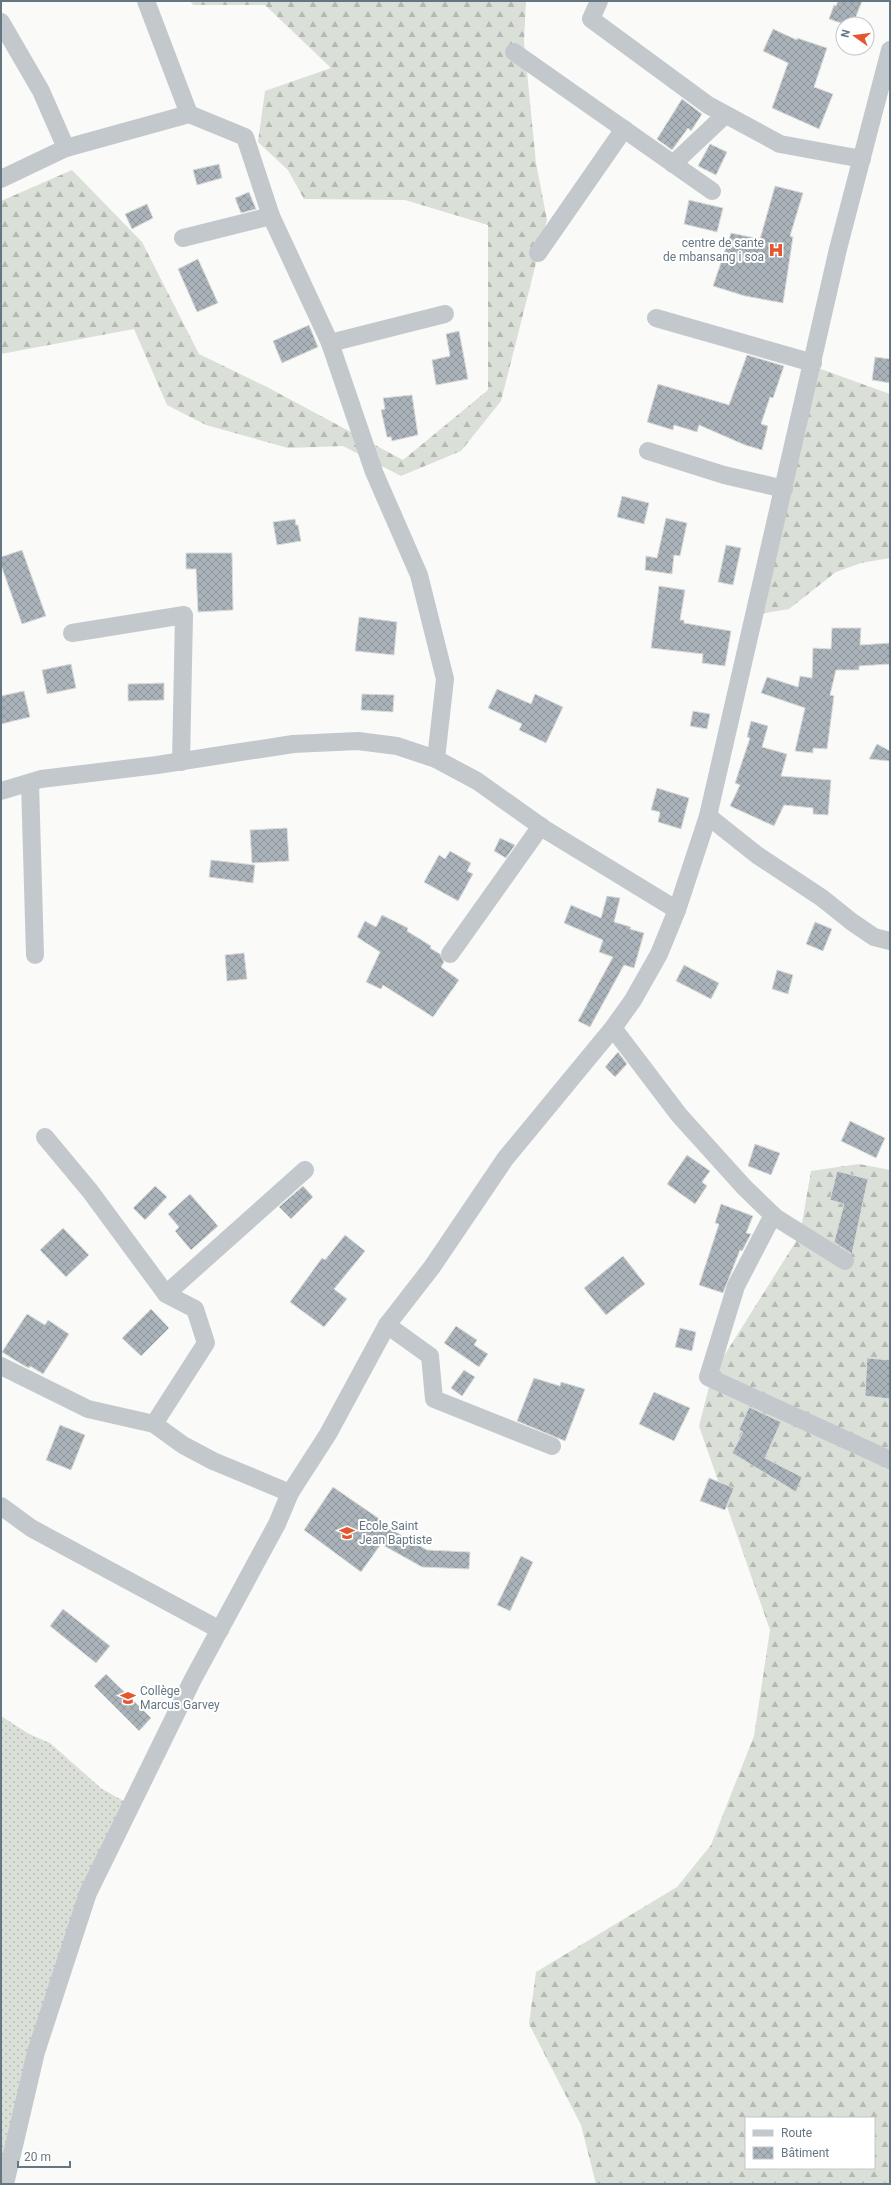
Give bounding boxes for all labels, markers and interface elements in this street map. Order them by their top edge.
north arrow [835,16,875,56]
text: N [839,28,853,39]
place label: centre de sante de mbansang i soa [663,236,764,264]
hospital icon: centre de sante de mbansang i soa [767,241,785,259]
place label: Ecole Saint Jean Baptiste [359,1519,432,1547]
school or university icon: Ecole Saint Jean Baptiste [338,1524,356,1542]
place label: Collège Marcus Garvey [140,1684,220,1712]
school or university icon: Collège Marcus Garvey [119,1689,137,1707]
legend [745,2117,875,2169]
text: Route [781,2126,812,2140]
scale bar [18,2143,70,2169]
text: Bâtiment [781,2146,829,2160]
text: 20 m [24,2150,51,2164]

